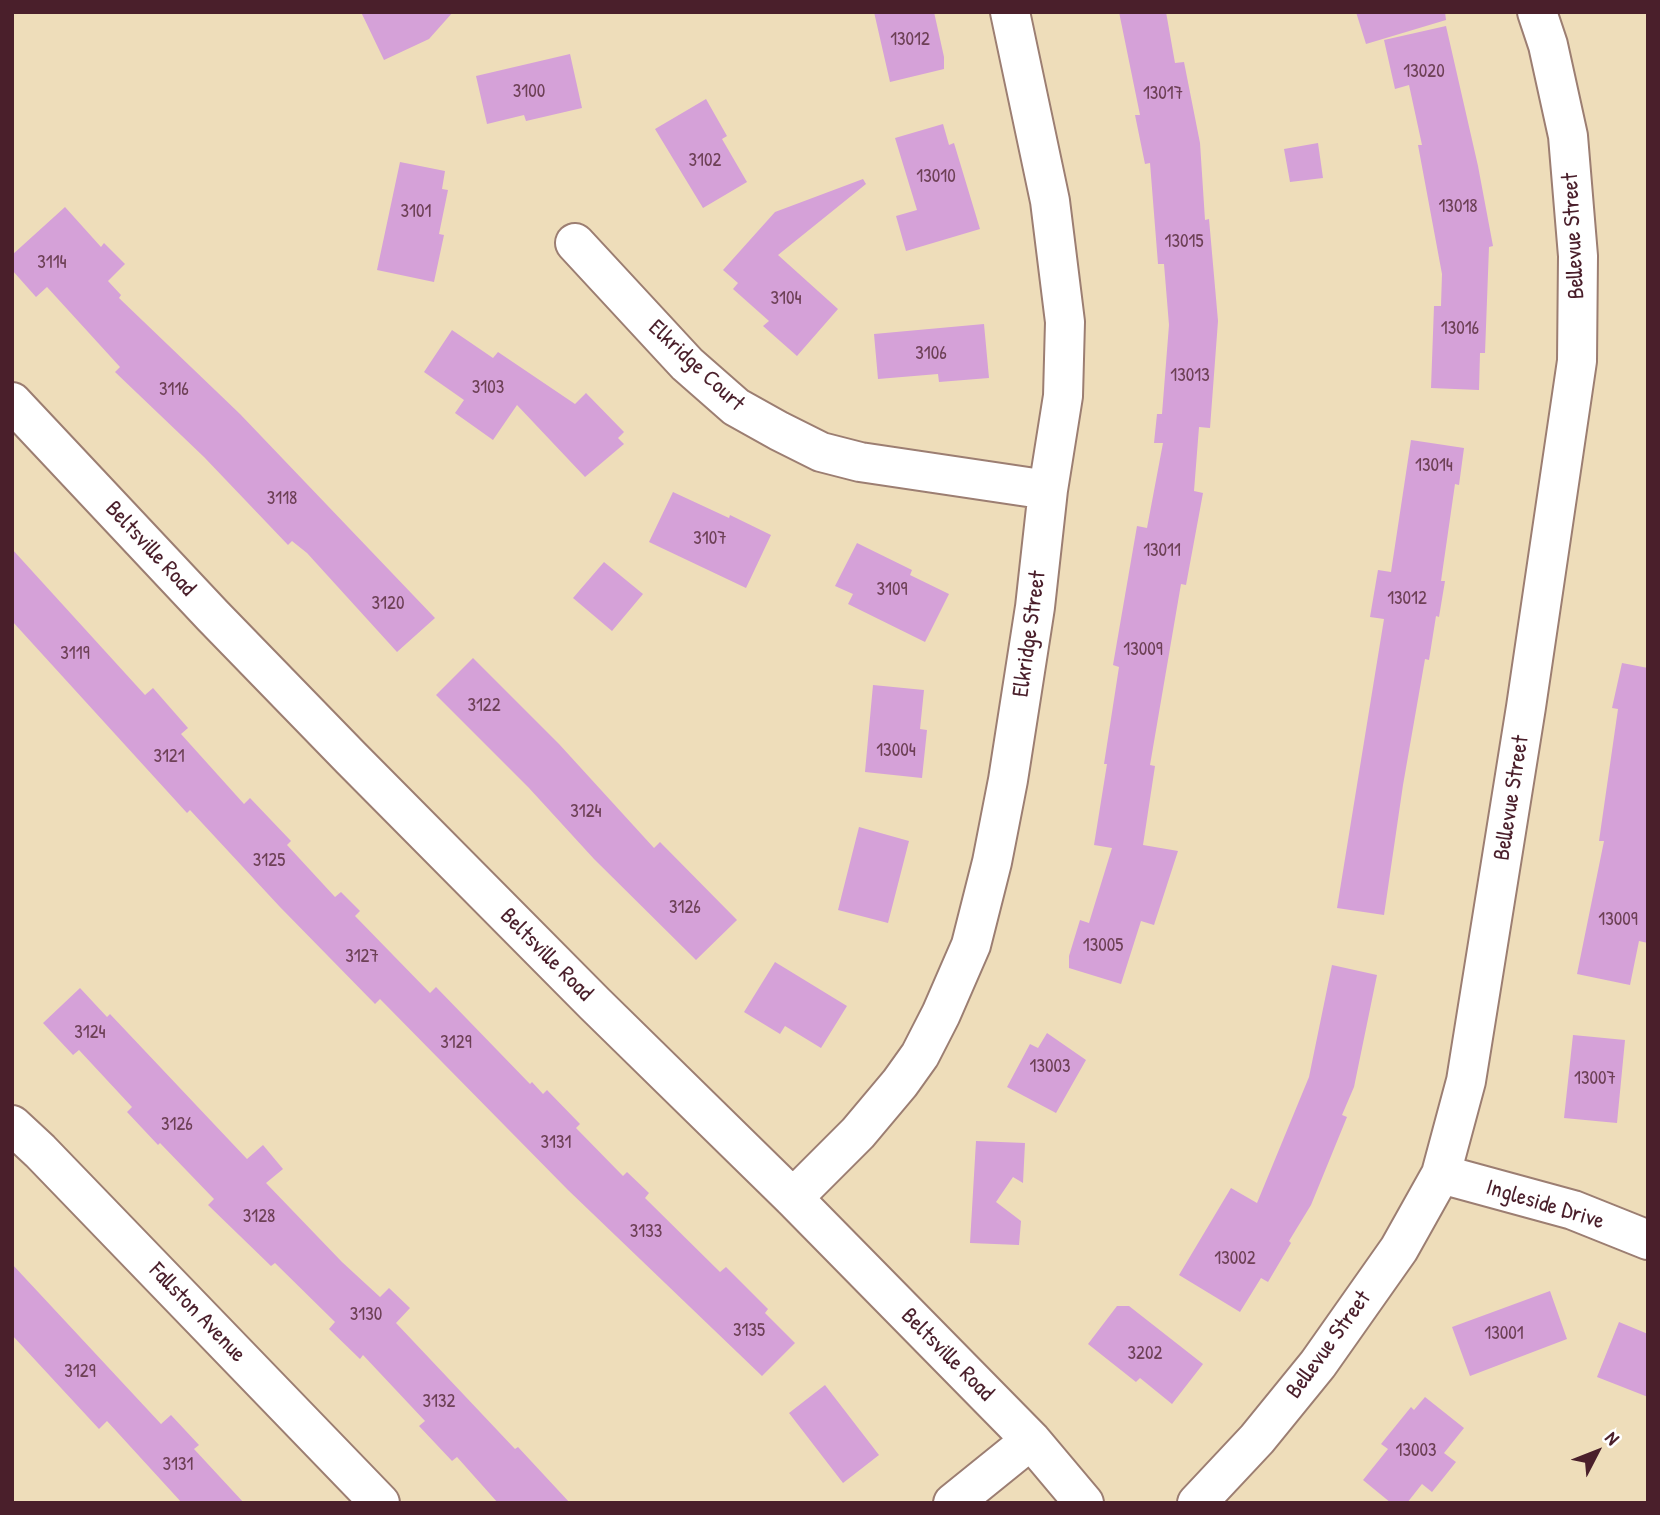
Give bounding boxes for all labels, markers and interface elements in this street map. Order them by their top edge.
house number: 13012 [890,29,930,51]
house number: 13020 [1403,61,1445,83]
house number: 3100 [513,81,545,103]
house number: 13017 [1143,83,1183,105]
house number: 3102 [689,150,721,172]
house number: 13010 [916,166,956,188]
street label: Bellevue Street [1557,172,1591,300]
house number: 13018 [1438,196,1478,218]
house number: 3101 [401,201,431,223]
house number: 13015 [1165,231,1203,253]
house number: 3114 [37,252,67,274]
house number: 3104 [770,288,802,310]
street label: Elkridge Court [642,315,750,417]
house number: 13016 [1441,318,1479,340]
house number: 3106 [915,343,947,365]
house number: 13013 [1170,365,1210,387]
house number: 3103 [472,377,504,399]
house number: 3116 [159,379,189,401]
house number: 13014 [1415,455,1453,477]
house number: 3118 [267,488,297,510]
street label: Beltsville Road [99,496,201,602]
house number: 3107 [693,528,727,550]
house number: 13011 [1143,540,1181,562]
street label: Elkridge Street [1007,569,1053,699]
house number: 3109 [877,579,907,601]
house number: 13012 [1387,588,1427,610]
house number: 3120 [372,593,404,615]
house number: 13009 [1123,639,1163,661]
house number: 3119 [60,643,90,665]
house number: 3122 [467,695,501,717]
street label: Bellevue Street [1488,733,1536,863]
house number: 13004 [876,740,916,762]
house number: 3121 [153,746,185,768]
house number: 3124 [570,801,602,823]
house number: 3125 [253,850,285,872]
house number: 3126 [669,897,701,919]
street label: Beltsville Road [494,903,598,1007]
house number: 13009 [1598,909,1638,931]
house number: 13005 [1083,935,1123,957]
house number: 3127 [345,946,379,968]
house number: 3124 [74,1022,106,1044]
house number: 3129 [440,1032,472,1054]
house number: 13003 [1030,1056,1070,1078]
house number: 13007 [1574,1068,1616,1090]
house number: 3126 [161,1114,193,1136]
house number: 3131 [541,1132,571,1154]
street label: Ingleside Drive [1483,1174,1607,1236]
house number: 3128 [243,1206,275,1228]
house number: 3133 [630,1221,662,1243]
house number: 13002 [1214,1248,1256,1270]
street label: Fallston Avenue [143,1258,251,1368]
street label: Bellevue Street [1281,1286,1377,1404]
street label: Beltsville Road [895,1303,999,1407]
house number: 3130 [350,1304,382,1326]
house number: 3135 [733,1320,765,1342]
house number: 13001 [1484,1323,1524,1345]
house number: 3202 [1128,1343,1162,1365]
house number: 3129 [64,1361,96,1383]
house number: 3132 [423,1391,455,1413]
north arrow [1562,1417,1632,1487]
text: N [1600,1425,1626,1450]
house number: 13003 [1396,1440,1436,1462]
house number: 3131 [163,1454,193,1476]

